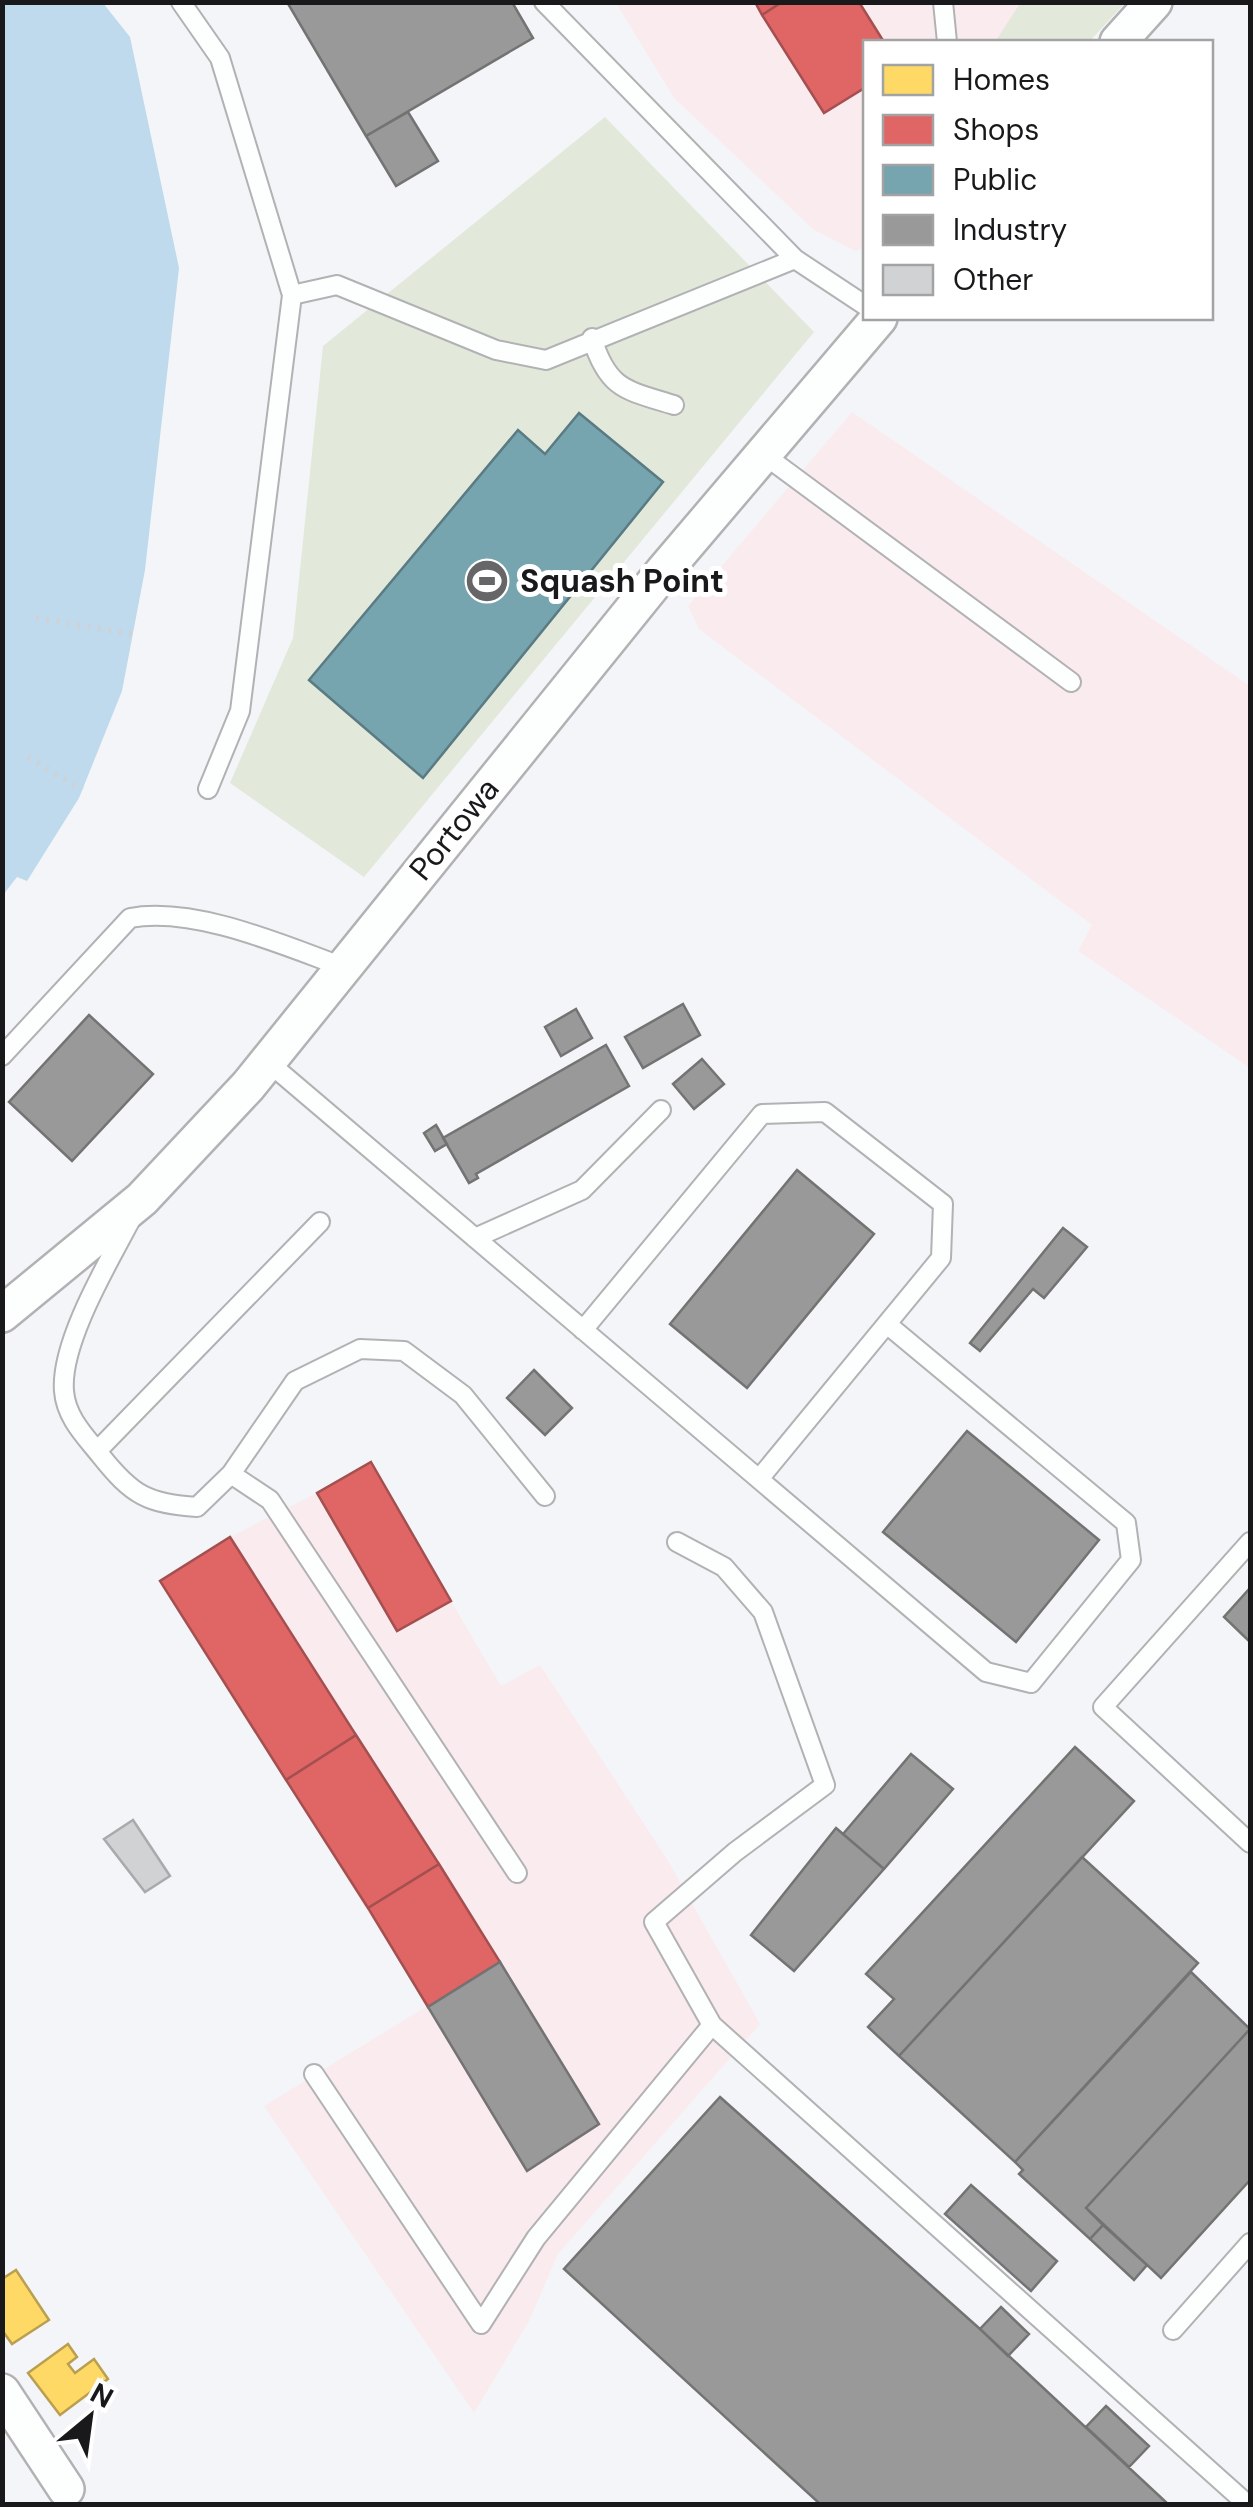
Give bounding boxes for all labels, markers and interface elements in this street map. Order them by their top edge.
legend [863,40,1213,320]
text: Homes [953,60,1050,99]
text: Shops [953,110,1039,149]
text: Public [953,160,1037,199]
text: Industry [953,210,1067,249]
text: Other [953,260,1033,299]
sports icon: Squash Point [464,558,510,604]
place label: Squash Point [520,560,724,602]
street label: Portowa [400,769,508,889]
north arrow [40,2367,140,2467]
text: N [84,2374,120,2417]

